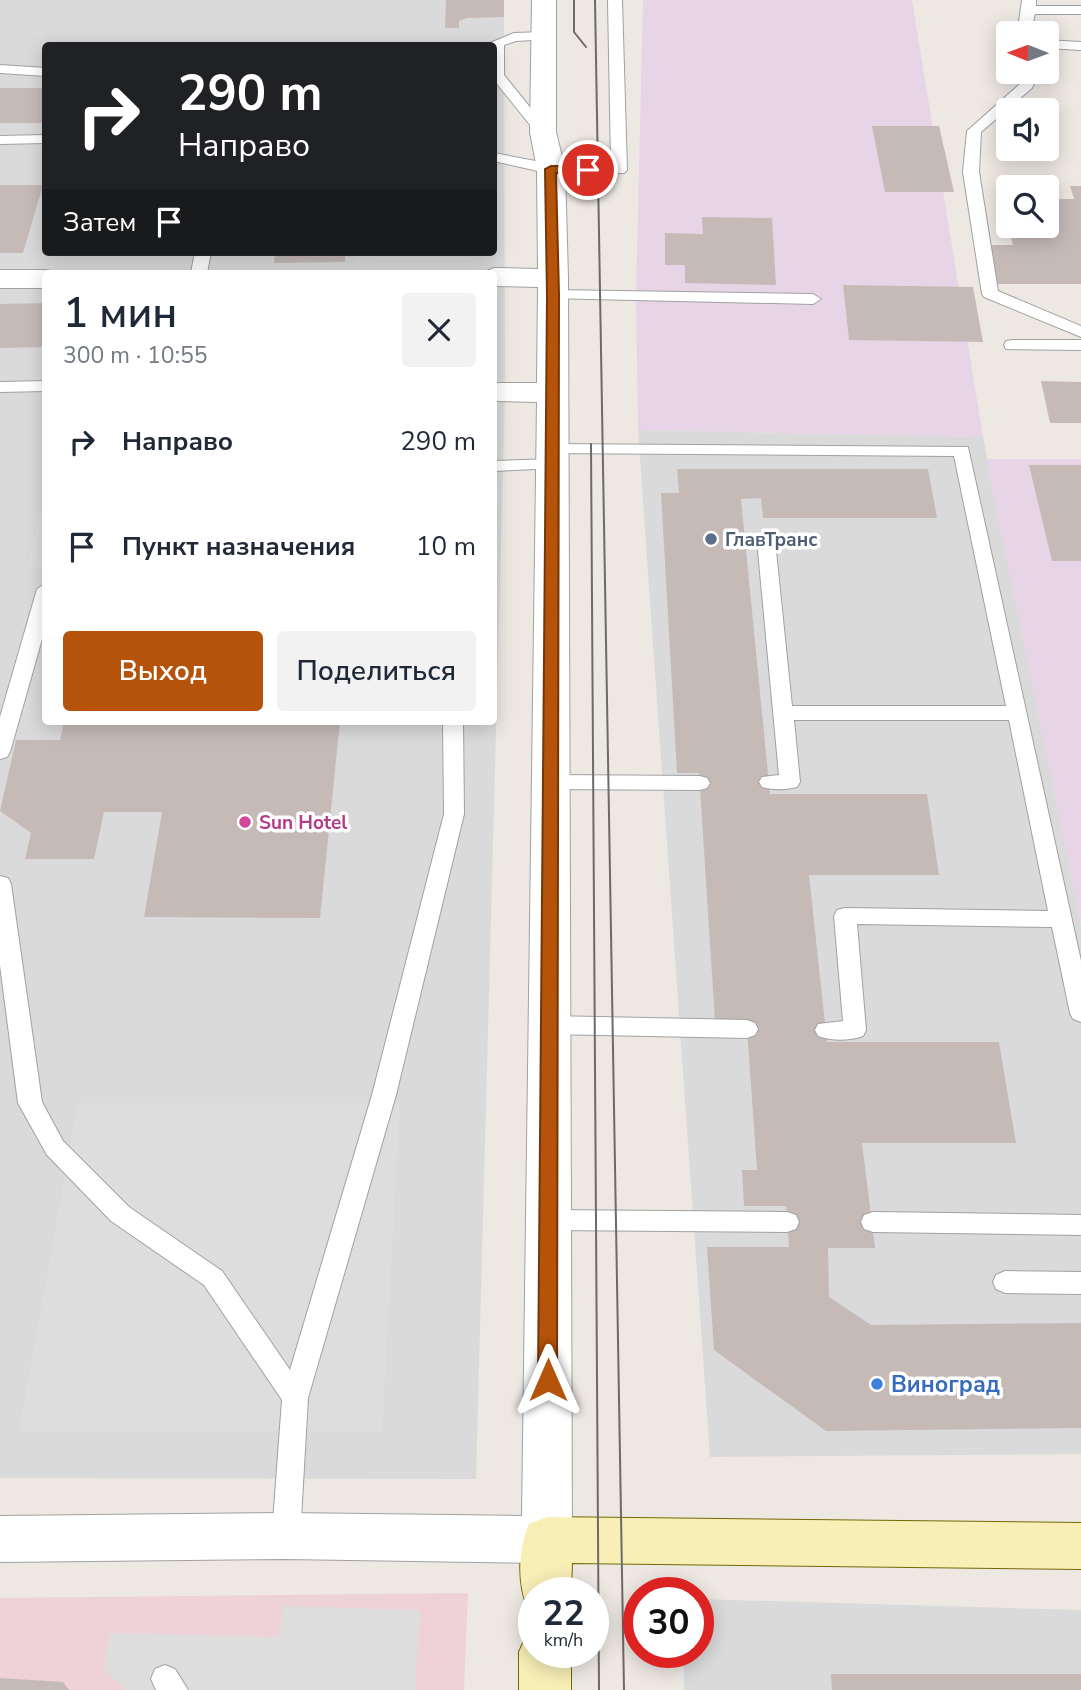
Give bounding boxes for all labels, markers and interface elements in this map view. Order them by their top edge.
north arrow [996,21,1059,84]
map controls [996,21,1059,238]
text: 290 m [178,60,322,127]
icon: right [63,70,154,161]
button: sound [996,98,1059,161]
text: Направо [178,124,310,167]
pin [558,140,618,200]
icon: arrive [569,151,607,189]
button: search [996,175,1059,238]
icon: arrive [150,203,188,241]
text: Затем [63,205,136,240]
text: 1 мин [63,285,177,342]
button: close [402,293,476,367]
text: 300 m · 10:55 [63,340,208,371]
icon: right [63,423,101,461]
text: Направо [122,424,233,459]
text: 290 m [400,424,476,459]
place label: ГлавТранс [725,527,818,553]
icon: arrive [63,528,101,566]
text: Пункт назначения [122,529,355,564]
text: 10 m [416,529,476,564]
marker: ГлавТранс [703,531,719,547]
button: Выход [63,631,263,711]
button: Поделиться [277,631,476,711]
place label: Sun Hotel [259,810,347,836]
marker: Sun Hotel [237,814,253,830]
position arrow [511,1343,585,1417]
place label: Виноград [891,1369,1000,1400]
marker: Виноград [869,1376,885,1392]
speed limit sign: 30 [623,1577,714,1668]
text: 22 [542,1590,585,1637]
text: km/h [544,1628,583,1652]

